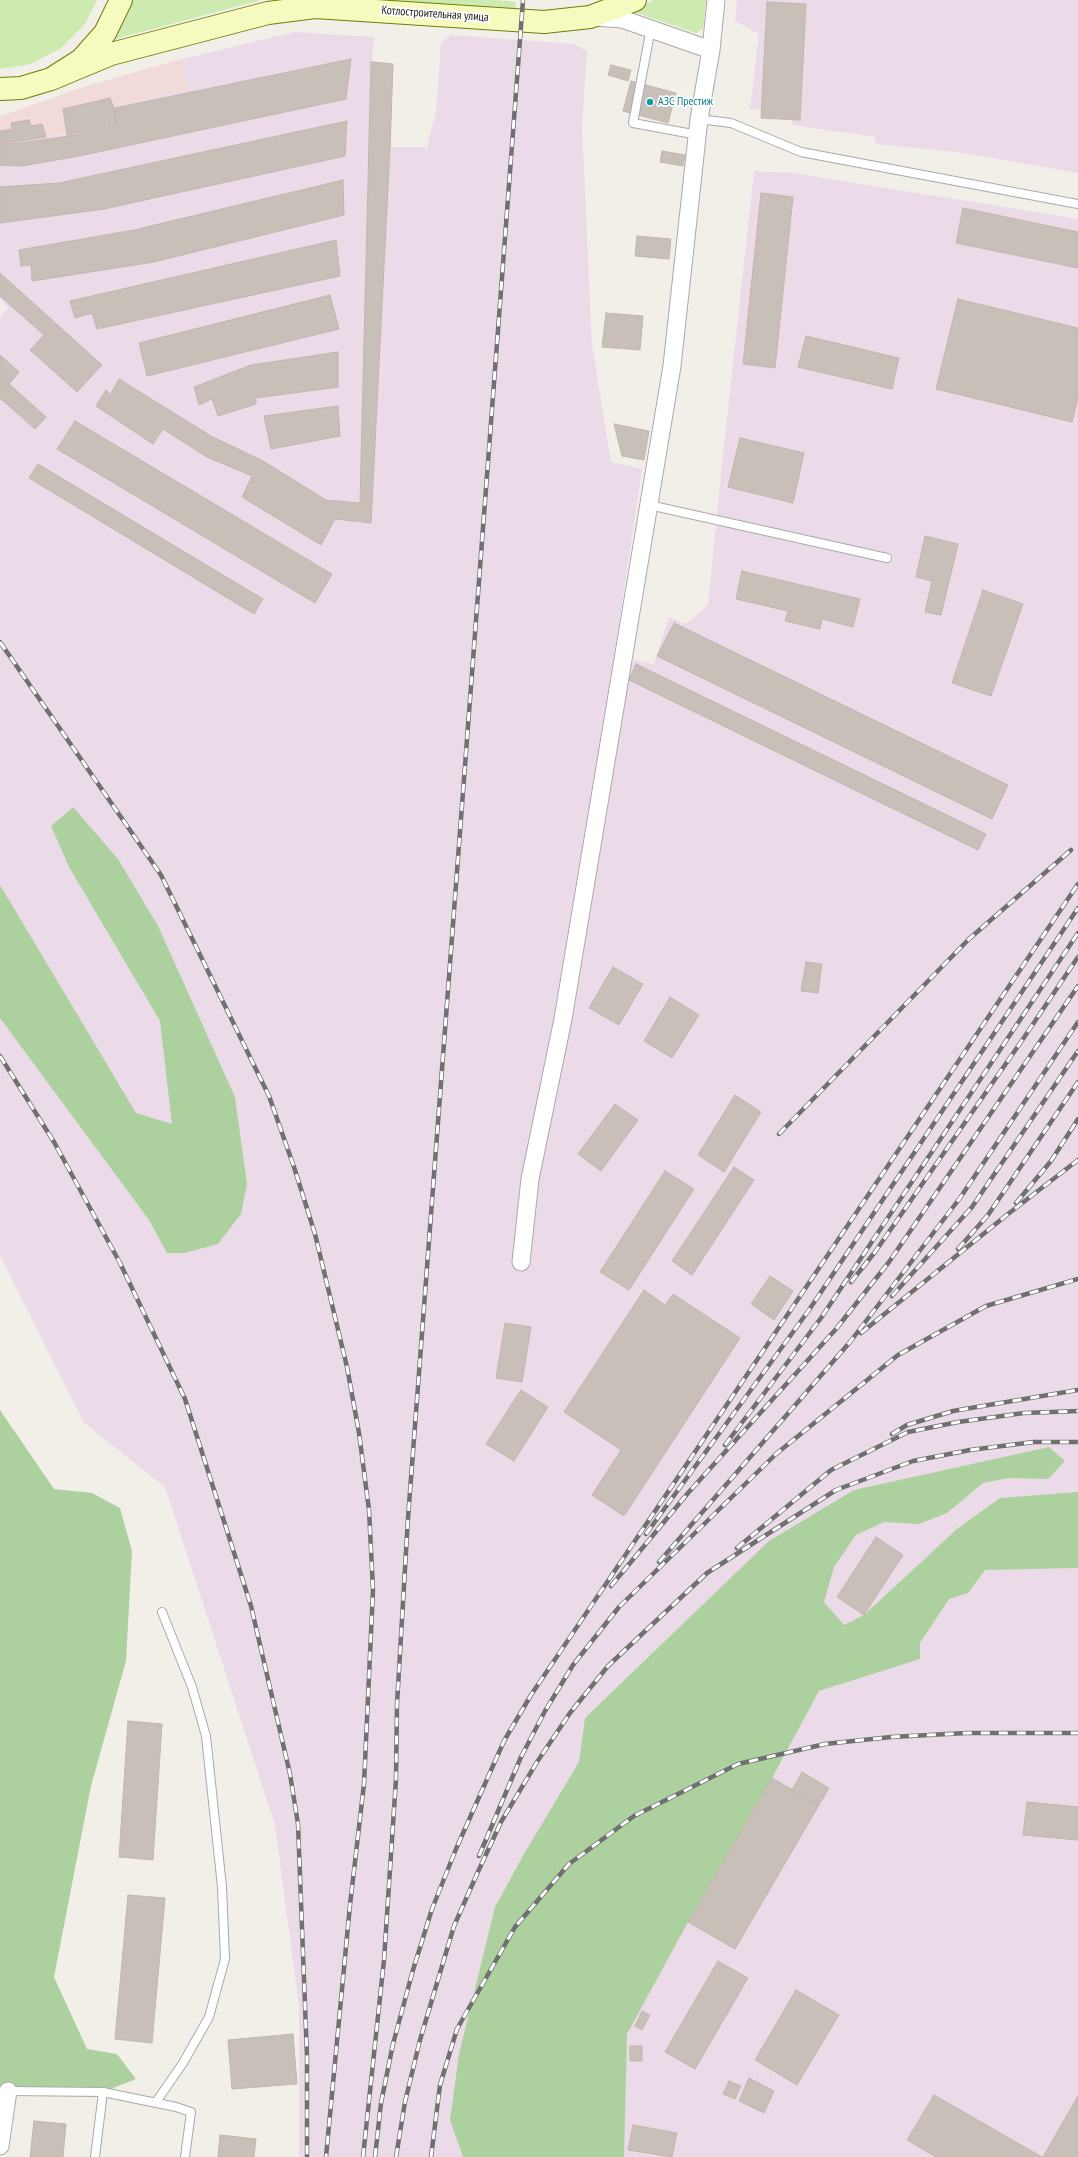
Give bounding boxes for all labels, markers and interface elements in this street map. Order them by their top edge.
street label: Котлостроительная улица [381,3,489,25]
place label: АЗС Престиж [658,95,713,109]
marker: АЗС Престиж [645,97,655,107]

